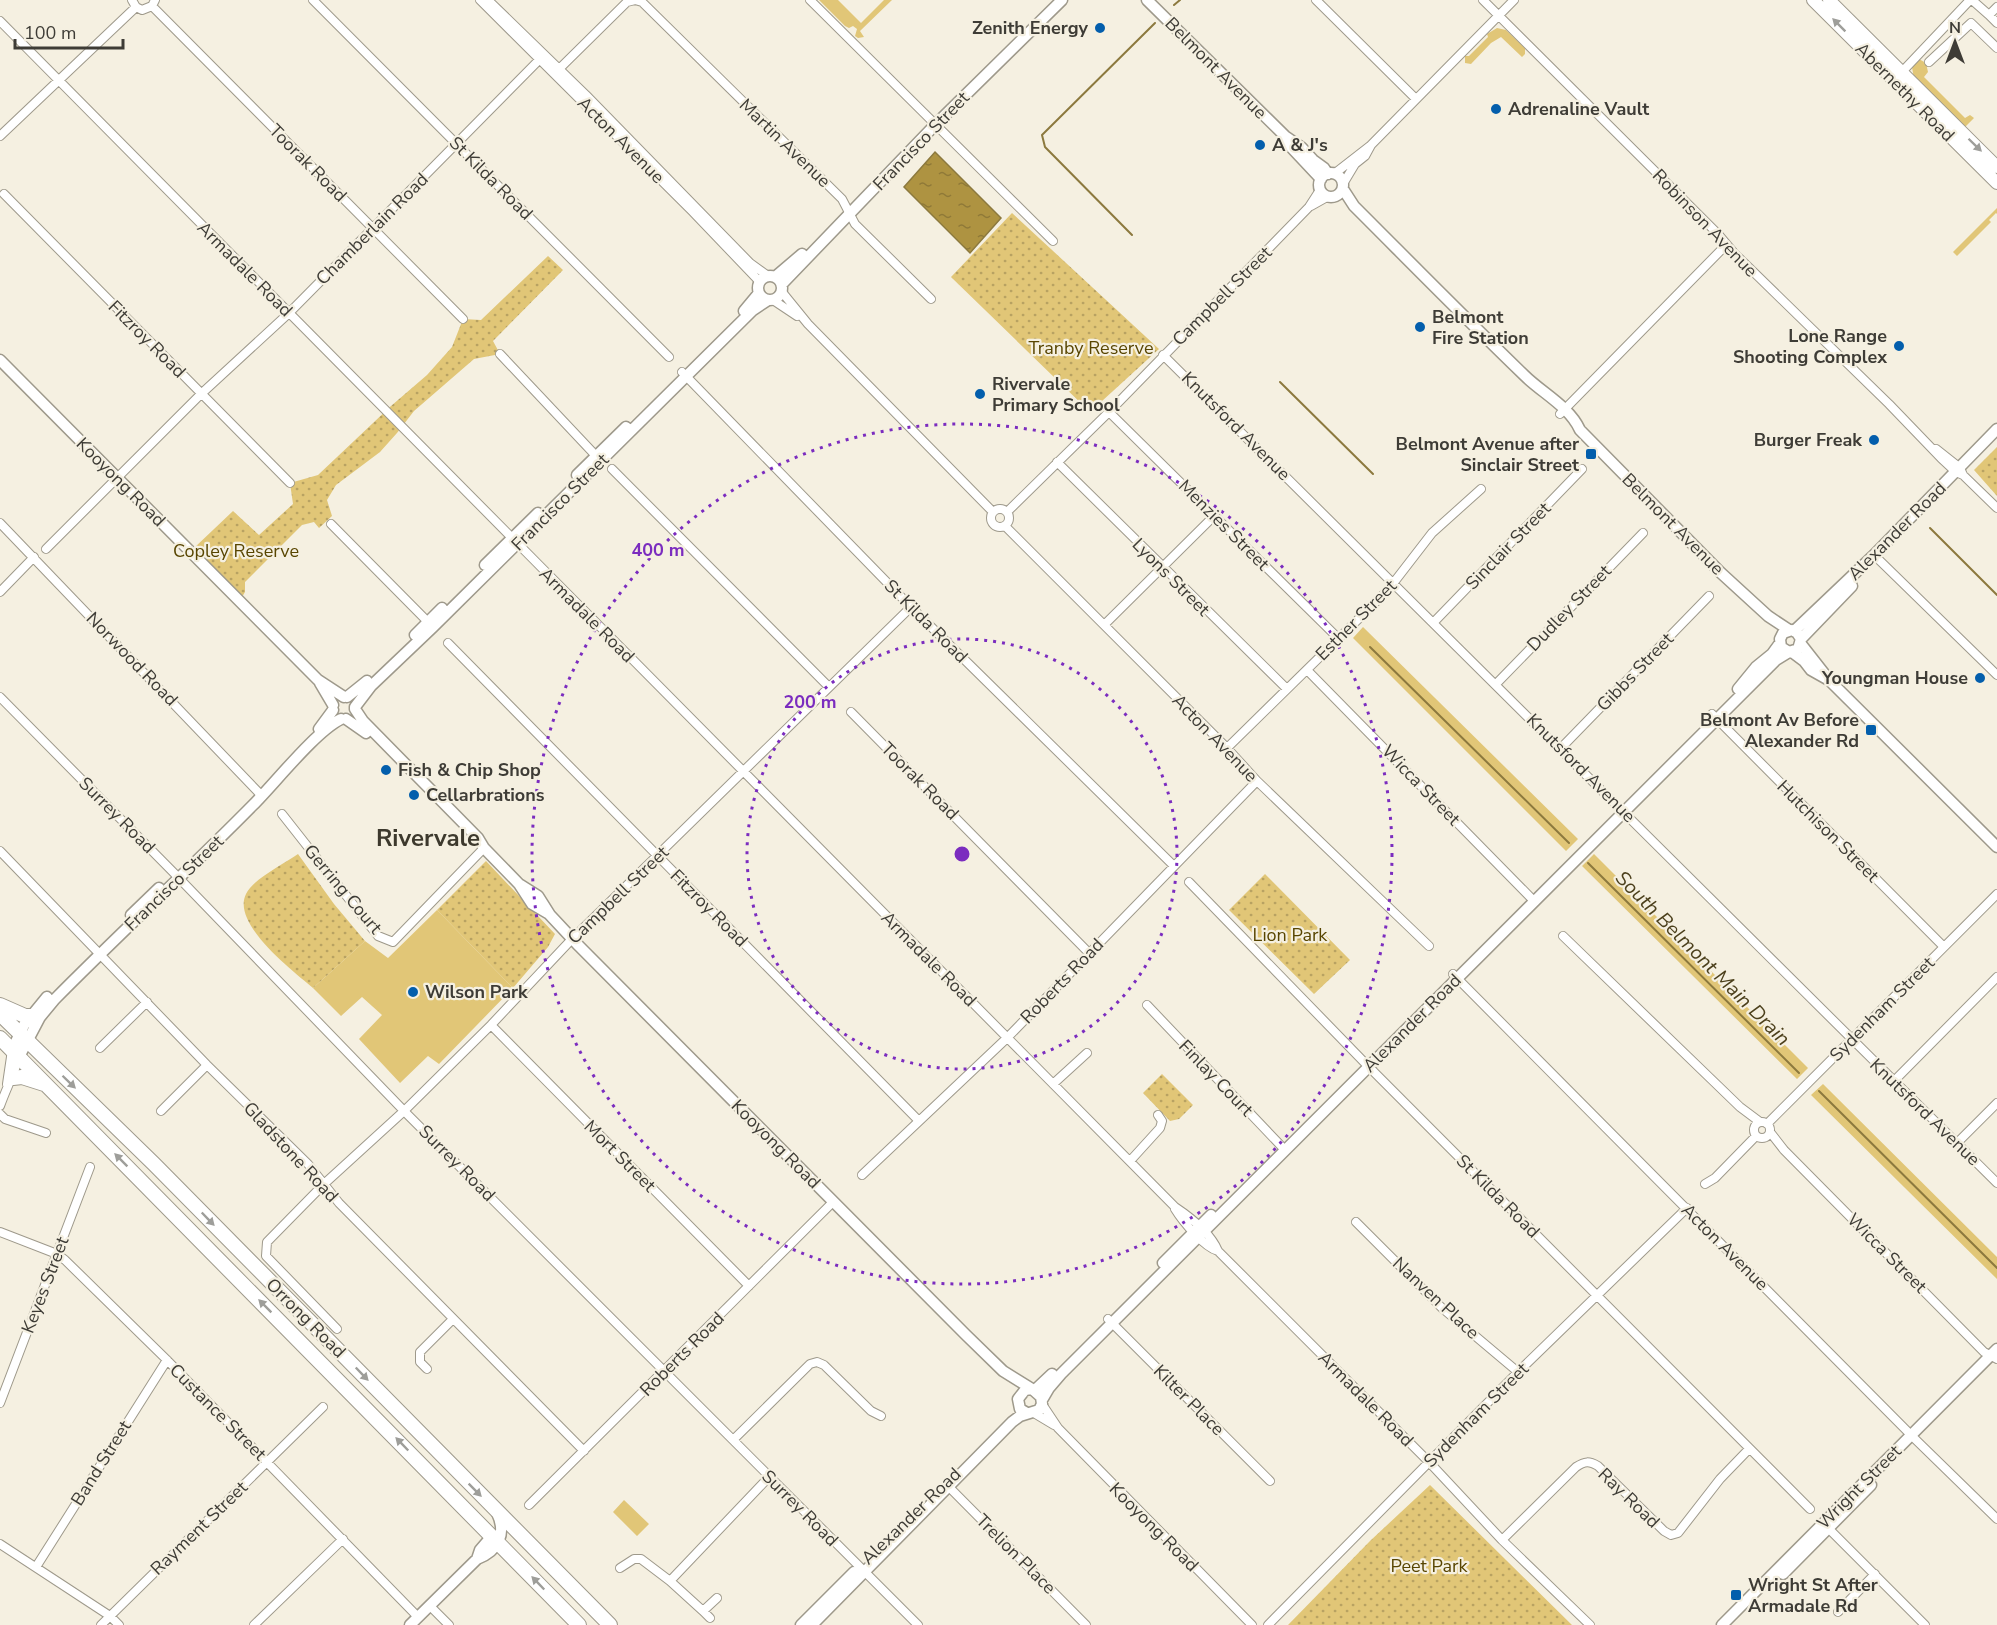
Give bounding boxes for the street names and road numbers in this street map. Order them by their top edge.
street label: Belmont Avenue [1160,12,1272,124]
street label: Abernethy Road [1850,37,1960,147]
street label: Francisco Street [868,86,975,196]
street label: Acton Avenue [572,91,670,189]
street label: Martin Avenue [734,93,836,193]
street label: Toorak Road [264,119,352,207]
street label: St Kilda Road [444,131,538,225]
street label: Robinson Avenue [1647,164,1763,282]
street label: Chamberlain Road [311,168,433,290]
street label: Armadale Road [192,216,298,322]
street label: Campbell Street [1167,240,1278,351]
street label: Fitzroy Road [103,295,191,383]
street label: Knutsford Avenue [1176,366,1296,486]
street label: Kooyong Road [71,432,171,532]
street label: Francisco Street [506,447,615,556]
street label: Belmont Avenue [1617,468,1729,580]
street label: Menzies Street [1173,474,1275,576]
street label: Alexander Road [1843,477,1951,585]
street label: Sinclair Street [1460,497,1556,595]
street label: Lyons Street [1127,533,1216,622]
street label: Dudley Street [1522,559,1617,656]
street label: Armadale Road [534,562,640,668]
street label: St Kilda Road [879,574,973,668]
street label: Esther Street [1310,574,1402,666]
street label: Norwood Road [81,607,183,711]
street label: Gibbs Street [1591,627,1679,717]
street label: Acton Avenue [1167,689,1263,787]
street label: Knutsford Avenue [1521,708,1641,828]
street label: Toorak Road [876,737,964,825]
street label: Wicca Street [1376,739,1466,831]
street label: Surrey Road [73,771,161,859]
street label: Hutchison Street [1772,775,1885,888]
street label: Francisco Street [119,829,229,936]
street label: Gerring Court [298,839,388,939]
street label: Campbell Street [562,840,674,949]
street label: Fitzroy Road [665,864,753,952]
street label: Armadale Road [876,906,982,1012]
street label: Roberts Road [1015,933,1109,1029]
street label: Sydenham Street [1824,951,1940,1067]
street label: Alexander Road [1358,969,1466,1077]
street label: Finlay Court [1173,1035,1259,1122]
street label: Knutsford Avenue [1865,1053,1985,1171]
street label: Kooyong Road [726,1094,826,1194]
street label: Gladstone Road [238,1096,344,1208]
street label: Mort Street [579,1115,662,1198]
street label: Surrey Road [413,1119,501,1207]
street label: St Kilda Road [1451,1149,1545,1243]
street label: Acton Avenue [1676,1198,1774,1296]
street label: Wicca Street [1842,1208,1933,1299]
street label: Keyes Street [16,1233,75,1337]
street label: Nanven Place [1387,1252,1485,1344]
street label: Orrong Road [261,1273,351,1363]
street label: Roberts Road [635,1307,729,1401]
street label: Armadale Road [1313,1346,1419,1452]
street label: Sydenham Street [1418,1357,1534,1473]
street label: Custance Street [164,1358,272,1466]
street label: Kilter Place [1148,1359,1230,1441]
street label: Band Street [65,1415,137,1510]
street label: Wright Street [1812,1439,1907,1534]
street label: Alexander Road [856,1462,966,1570]
street label: Ray Road [1593,1463,1665,1533]
street label: Surrey Road [756,1464,844,1552]
street label: Rayment Street [145,1475,253,1580]
street label: Kooyong Road [1104,1477,1204,1577]
street label: Trelion Place [971,1509,1061,1599]

